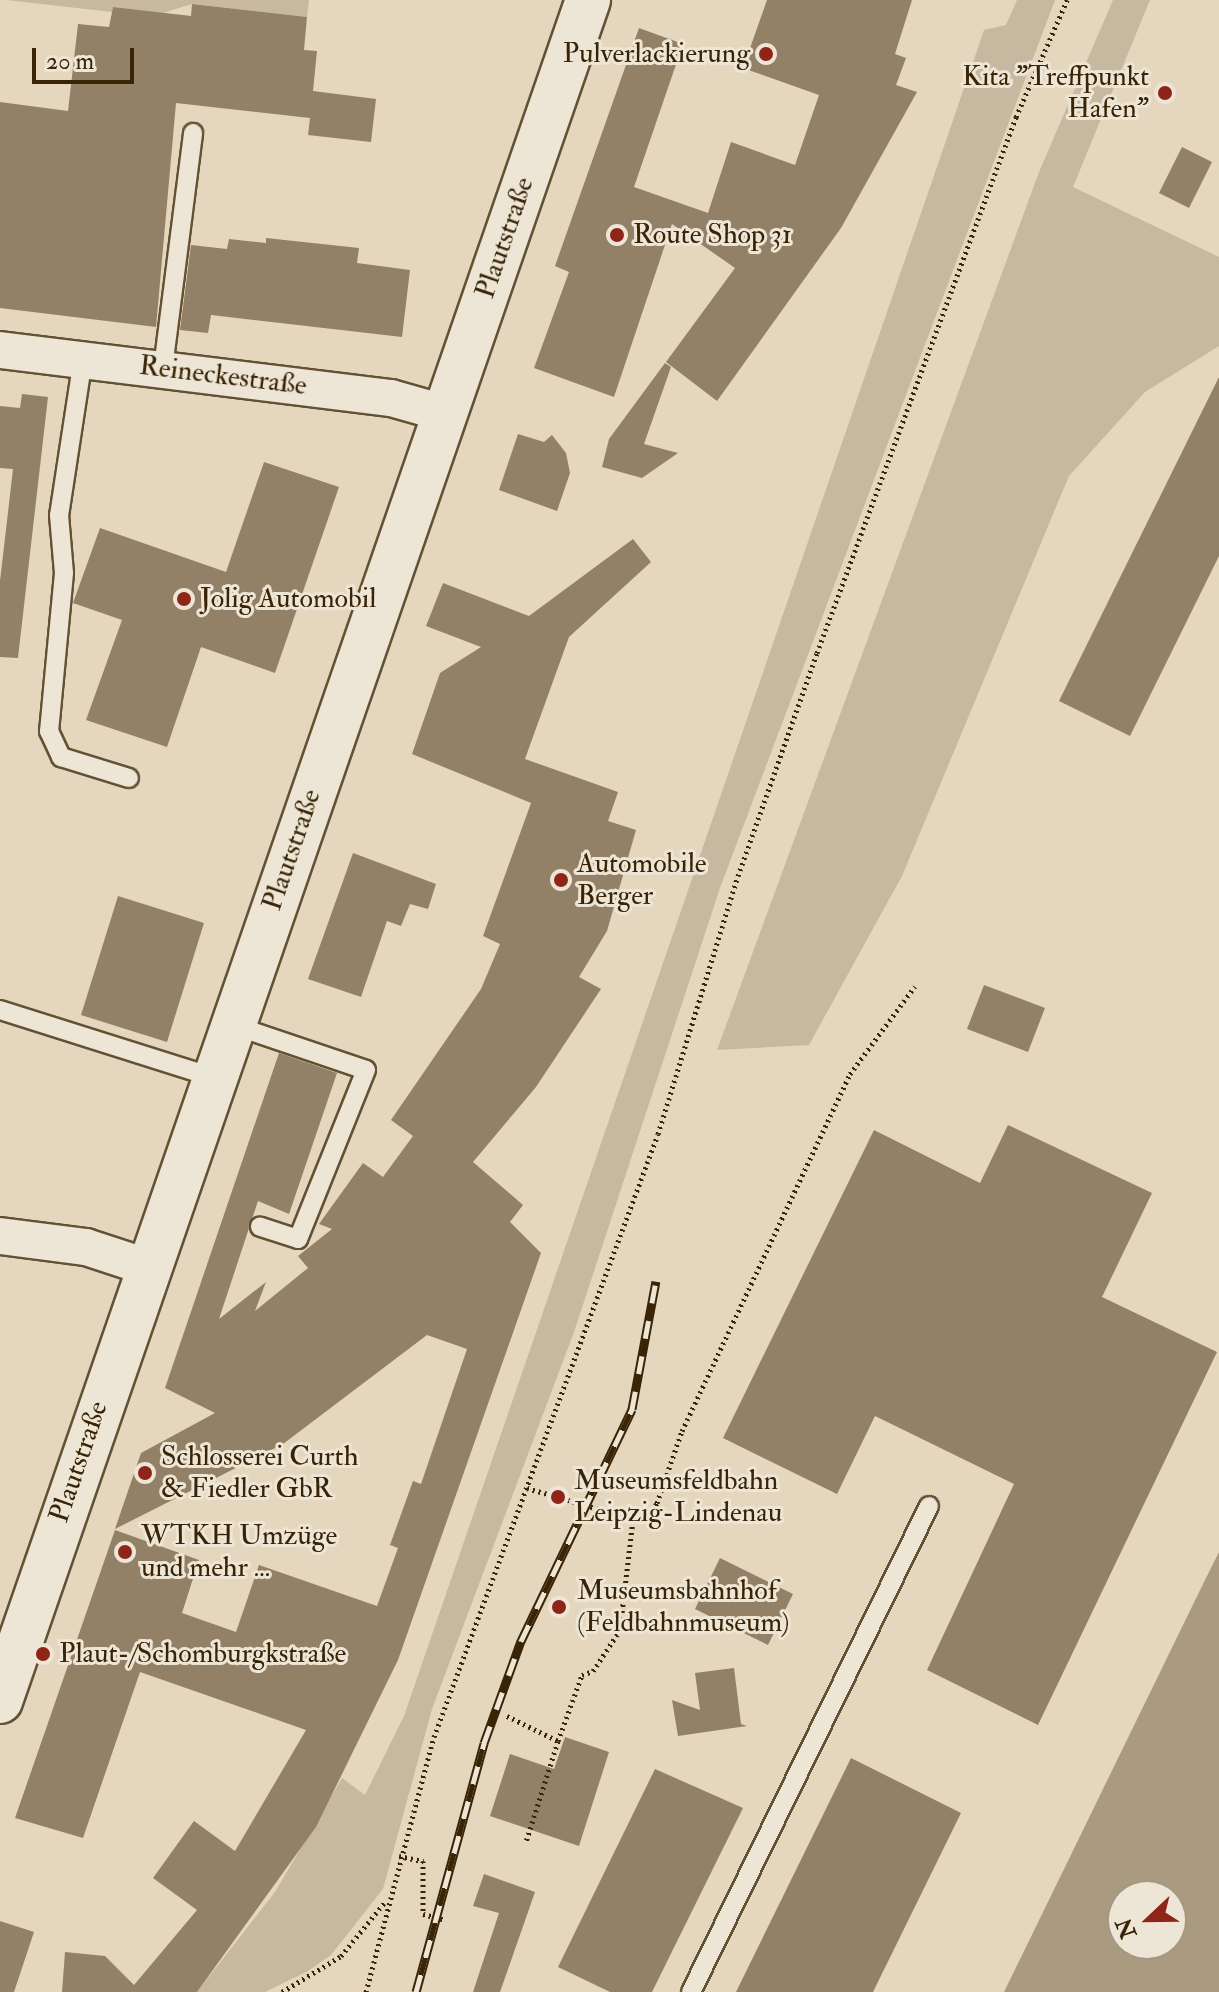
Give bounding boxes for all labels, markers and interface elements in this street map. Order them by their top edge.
scale bar [36,32,138,82]
place label: Pulverlackierung [563,37,750,71]
marker: Pulverlackierung [757,45,775,63]
text: 20 m [46,46,94,77]
place label: Kita "Treffpunkt Hafen" [962,60,1149,126]
marker: Kita "Treffpunkt Hafen" [1156,84,1174,102]
street label: Plautstraße [469,173,541,303]
place label: Route Shop 31 [633,218,792,252]
marker: Route Shop 31 [608,226,626,244]
street label: Reineckestraße [137,349,309,403]
place label: Jolig Automobil [200,582,376,616]
marker: Jolig Automobil [175,590,193,608]
street label: Plautstraße [256,785,328,915]
place label: Automobile Berger [577,847,706,913]
marker: Automobile Berger [552,871,570,889]
street label: Plautstraße [43,1397,115,1527]
place label: Schlosserei Curth & Fiedler GbR [161,1440,358,1506]
marker: Schlosserei Curth & Fiedler GbR [136,1464,154,1482]
place label: Museumsfeldbahn Leipzig-Lindenau [574,1464,782,1530]
marker: Museumsfeldbahn Leipzig-Lindenau [549,1488,567,1506]
place label: WTKH Umzüge und mehr ... [141,1519,337,1585]
marker: WTKH Umzüge und mehr ... [116,1543,134,1561]
place label: Museumsbahnhof (Feldbahnmuseum) [577,1574,790,1640]
marker: Museumsbahnhof (Feldbahnmuseum) [548,1596,570,1618]
place label: Plaut-/Schomburgkstraße [59,1637,346,1671]
marker: Plaut-/Schomburgkstraße [34,1645,52,1663]
north arrow [1107,1880,1187,1960]
text: N [1110,1914,1143,1943]

